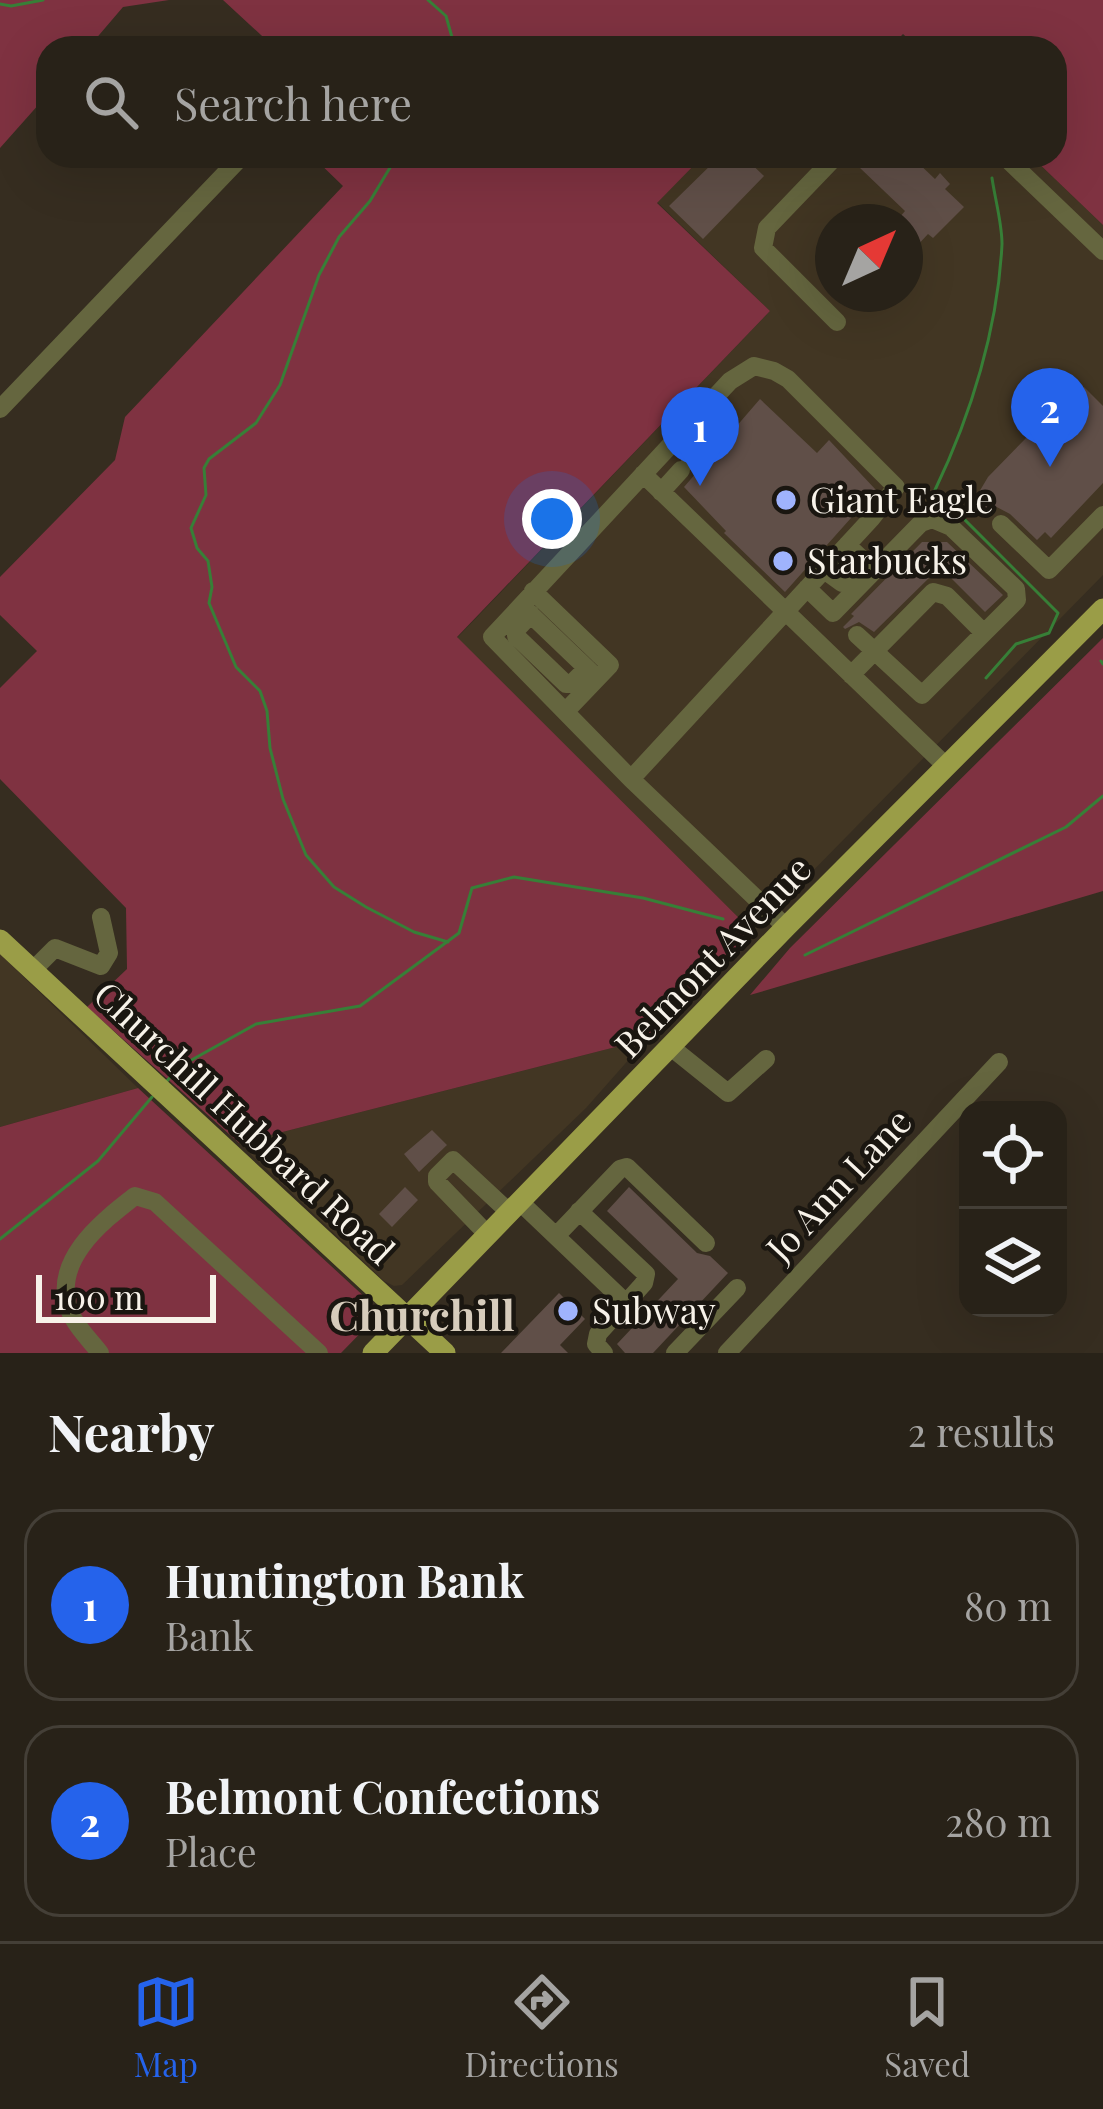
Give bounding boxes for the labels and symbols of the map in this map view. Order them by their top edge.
north arrow [815,204,923,312]
pin: 2 [1011,368,1089,467]
pin: 1 [661,387,739,486]
place label: Giant Eagle [810,474,993,522]
marker: Giant Eagle [773,487,799,513]
your location [522,489,582,549]
place label: Starbucks [807,535,967,583]
marker: Starbucks [770,548,796,574]
street label: Belmont Avenue [603,844,820,1067]
street label: Churchill Hubbard Road [85,970,406,1274]
street label: Jo Ann Lane [754,1097,921,1271]
scale bar [36,1269,216,1322]
place label: Subway [592,1285,716,1333]
district label: Churchill [329,1286,515,1342]
marker: Subway [555,1298,581,1324]

